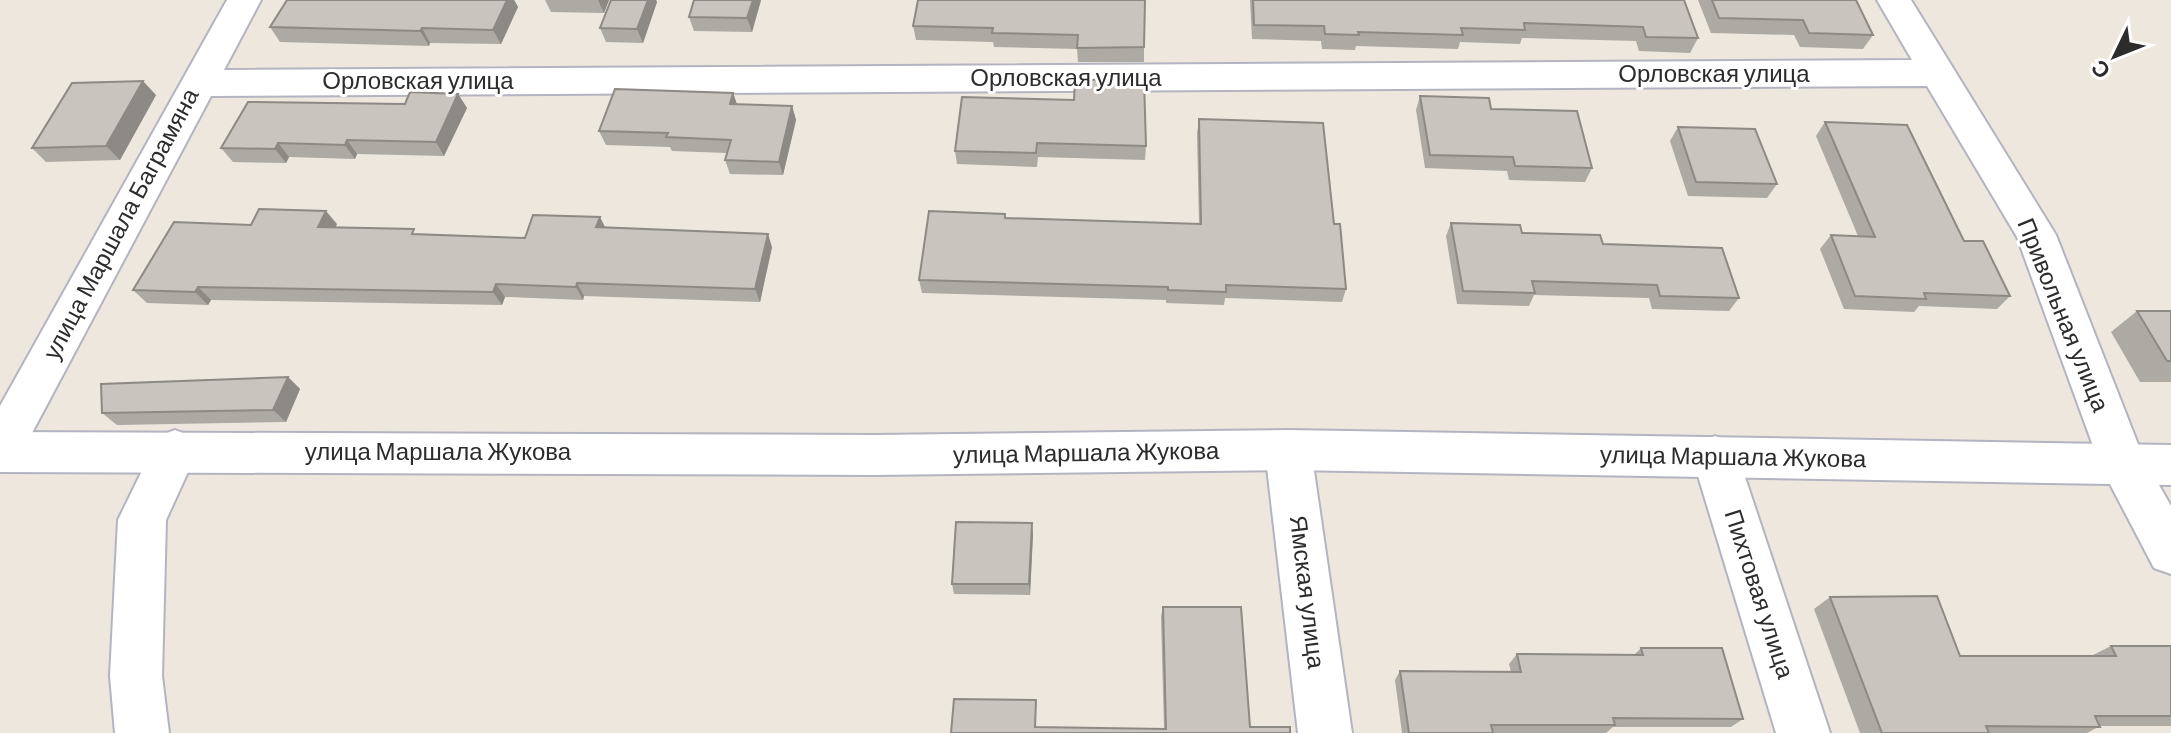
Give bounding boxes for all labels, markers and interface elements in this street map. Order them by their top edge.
north arrow [2075,16,2155,96]
text: С [2085,56,2115,85]
street label: Орловская улица [1618,58,1810,87]
street label: Орловская улица [970,62,1162,91]
street label: Орловская улица [322,65,514,94]
street label: улица Маршала Баграмяна [36,82,204,364]
street label: Привольная улица [2012,213,2117,416]
street label: улица Маршала Жукова [953,435,1220,468]
street label: улица Маршала Жукова [305,436,572,465]
street label: улица Маршала Жукова [1600,439,1867,472]
street label: Пихтовая улица [1719,505,1802,682]
street label: Ямская улица [1285,514,1332,671]

